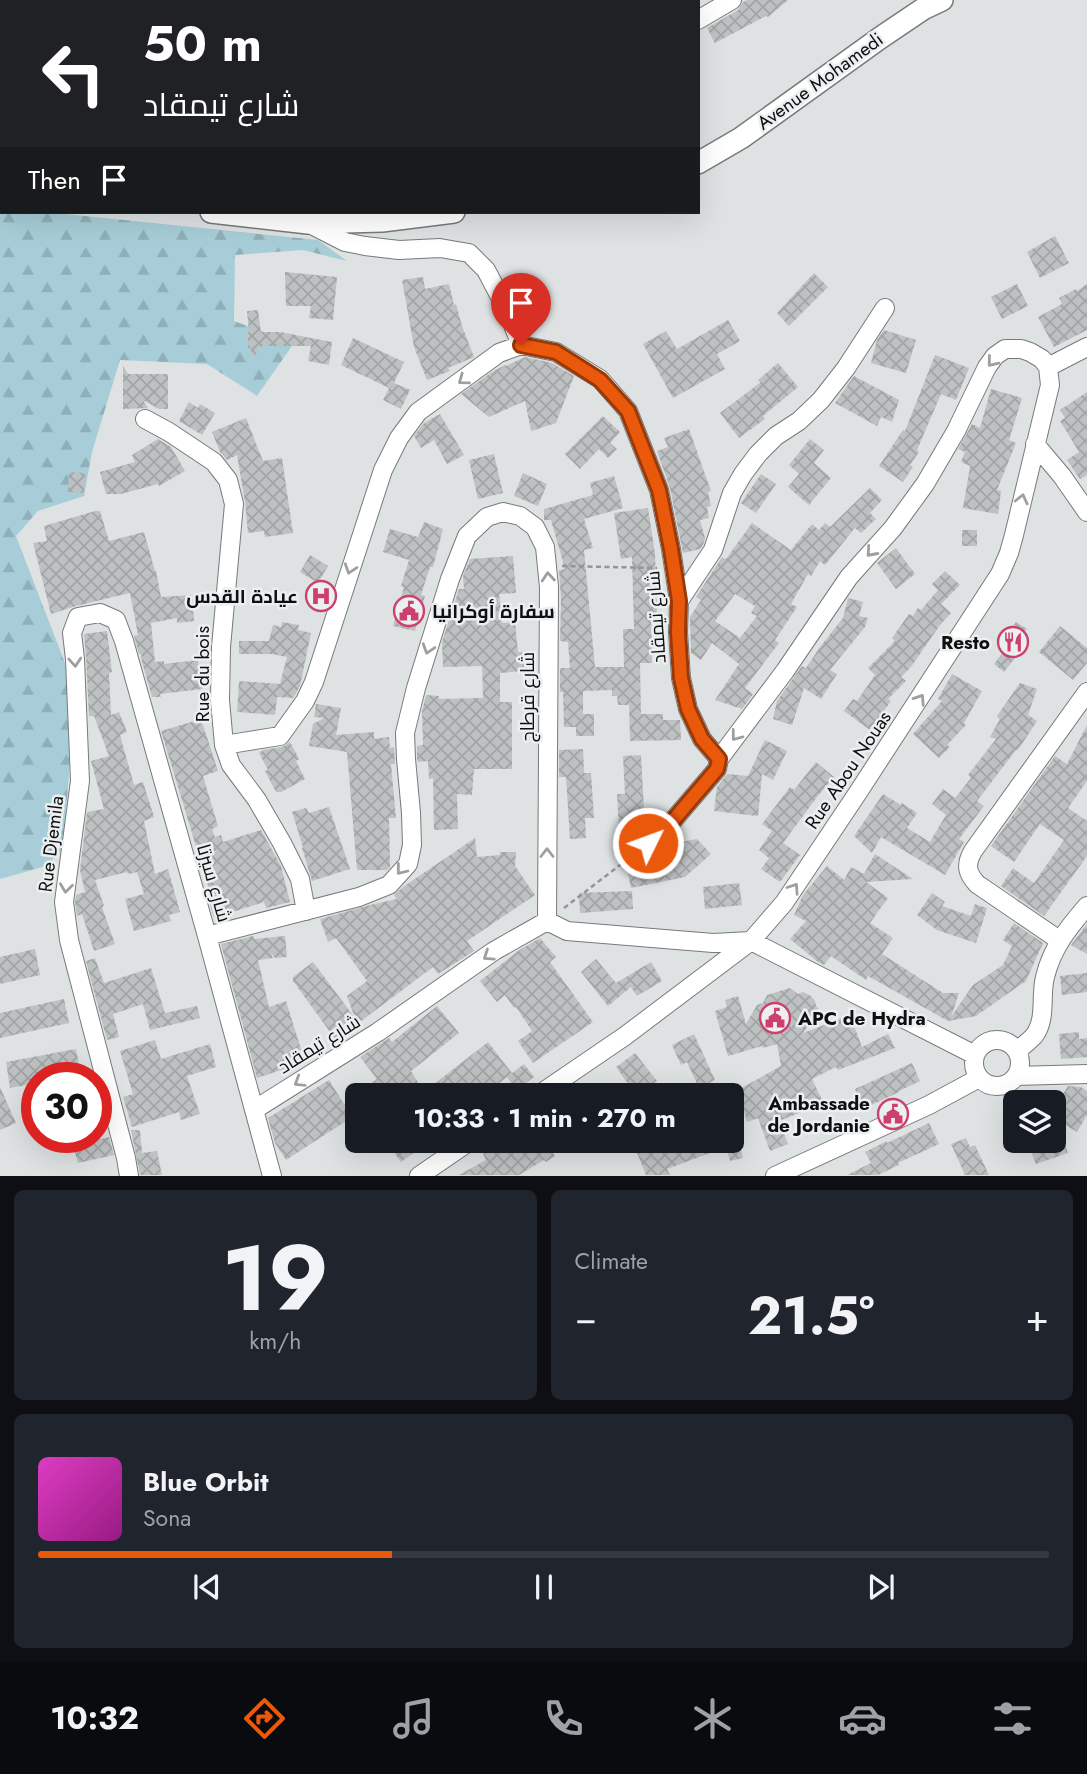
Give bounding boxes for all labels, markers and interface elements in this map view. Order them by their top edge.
text: 50 m [143,9,262,79]
street label: Avenue Mohamedi [751,26,889,136]
icon: left [28,28,119,119]
text: شارع تيمقاد [143,82,299,128]
text: Then [28,161,81,199]
icon: arrive [95,161,133,199]
pin [491,273,551,345]
icon: arrive [502,284,540,322]
one-way arrow [988,354,1001,367]
one-way arrow [458,371,471,384]
one-way arrow [1014,493,1028,505]
one-way arrow [866,544,879,557]
one-way arrow [344,563,359,575]
street label: شارع تيمقاد [639,570,673,664]
one-way arrow [541,571,556,582]
hospital icon: عيادة القدس [304,579,338,613]
place label: عيادة القدس [186,583,298,610]
public building icon: سفارة أوكرانيا [392,594,426,628]
place label: سفارة أوكرانيا [432,598,555,625]
street label: Rue du bois [189,625,216,722]
restaurant icon: Resto [996,625,1030,659]
place label: Resto [941,629,990,656]
one-way arrow [422,642,436,655]
street label: شارع قرطاج [514,652,541,742]
one-way arrow [67,657,82,668]
one-way arrow [911,694,924,707]
street label: Rue Abou Nouas [798,705,898,835]
one-way arrow [732,728,745,741]
street label: Rue Djemila [32,794,70,894]
position arrow [611,806,685,880]
street label: شارع سيرتا [190,841,238,925]
one-way arrow [539,847,555,858]
one-way arrow [397,862,410,875]
one-way arrow [58,882,73,894]
one-way arrow [785,883,798,896]
one-way arrow [483,948,496,960]
public building icon: APC de Hydra [758,1001,792,1035]
place label: APC de Hydra [797,1005,926,1032]
street label: شارع تيمقاد [272,1008,366,1080]
speed limit sign: 30 [21,1062,112,1153]
one-way arrow [293,1073,306,1086]
place label: Ambassade de Jordanie [767,1090,870,1139]
map controls [1003,1090,1066,1153]
button: layers [1003,1090,1066,1153]
public building icon: Ambassade de Jordanie [876,1097,910,1131]
text: 10:33 · 1 min · 270 m [413,1099,676,1137]
text: 19 [222,1213,329,1344]
text: Climate [575,1244,648,1278]
text: 21.5° [748,1278,874,1354]
text: − [575,1290,597,1345]
text: + [1026,1290,1049,1345]
text: km/h [249,1324,301,1358]
text: Blue Orbit [143,1463,268,1501]
text: Sona [143,1501,191,1535]
icon: previous [188,1568,226,1606]
icon: pause [525,1568,563,1606]
icon: next [862,1568,900,1606]
icon: directions [240,1694,289,1743]
icon: music [389,1694,438,1743]
icon: phone [539,1694,588,1743]
icon: climate [688,1694,737,1743]
icon: car [838,1694,887,1743]
icon: filters [988,1694,1037,1743]
text: 10:32 [50,1695,139,1741]

